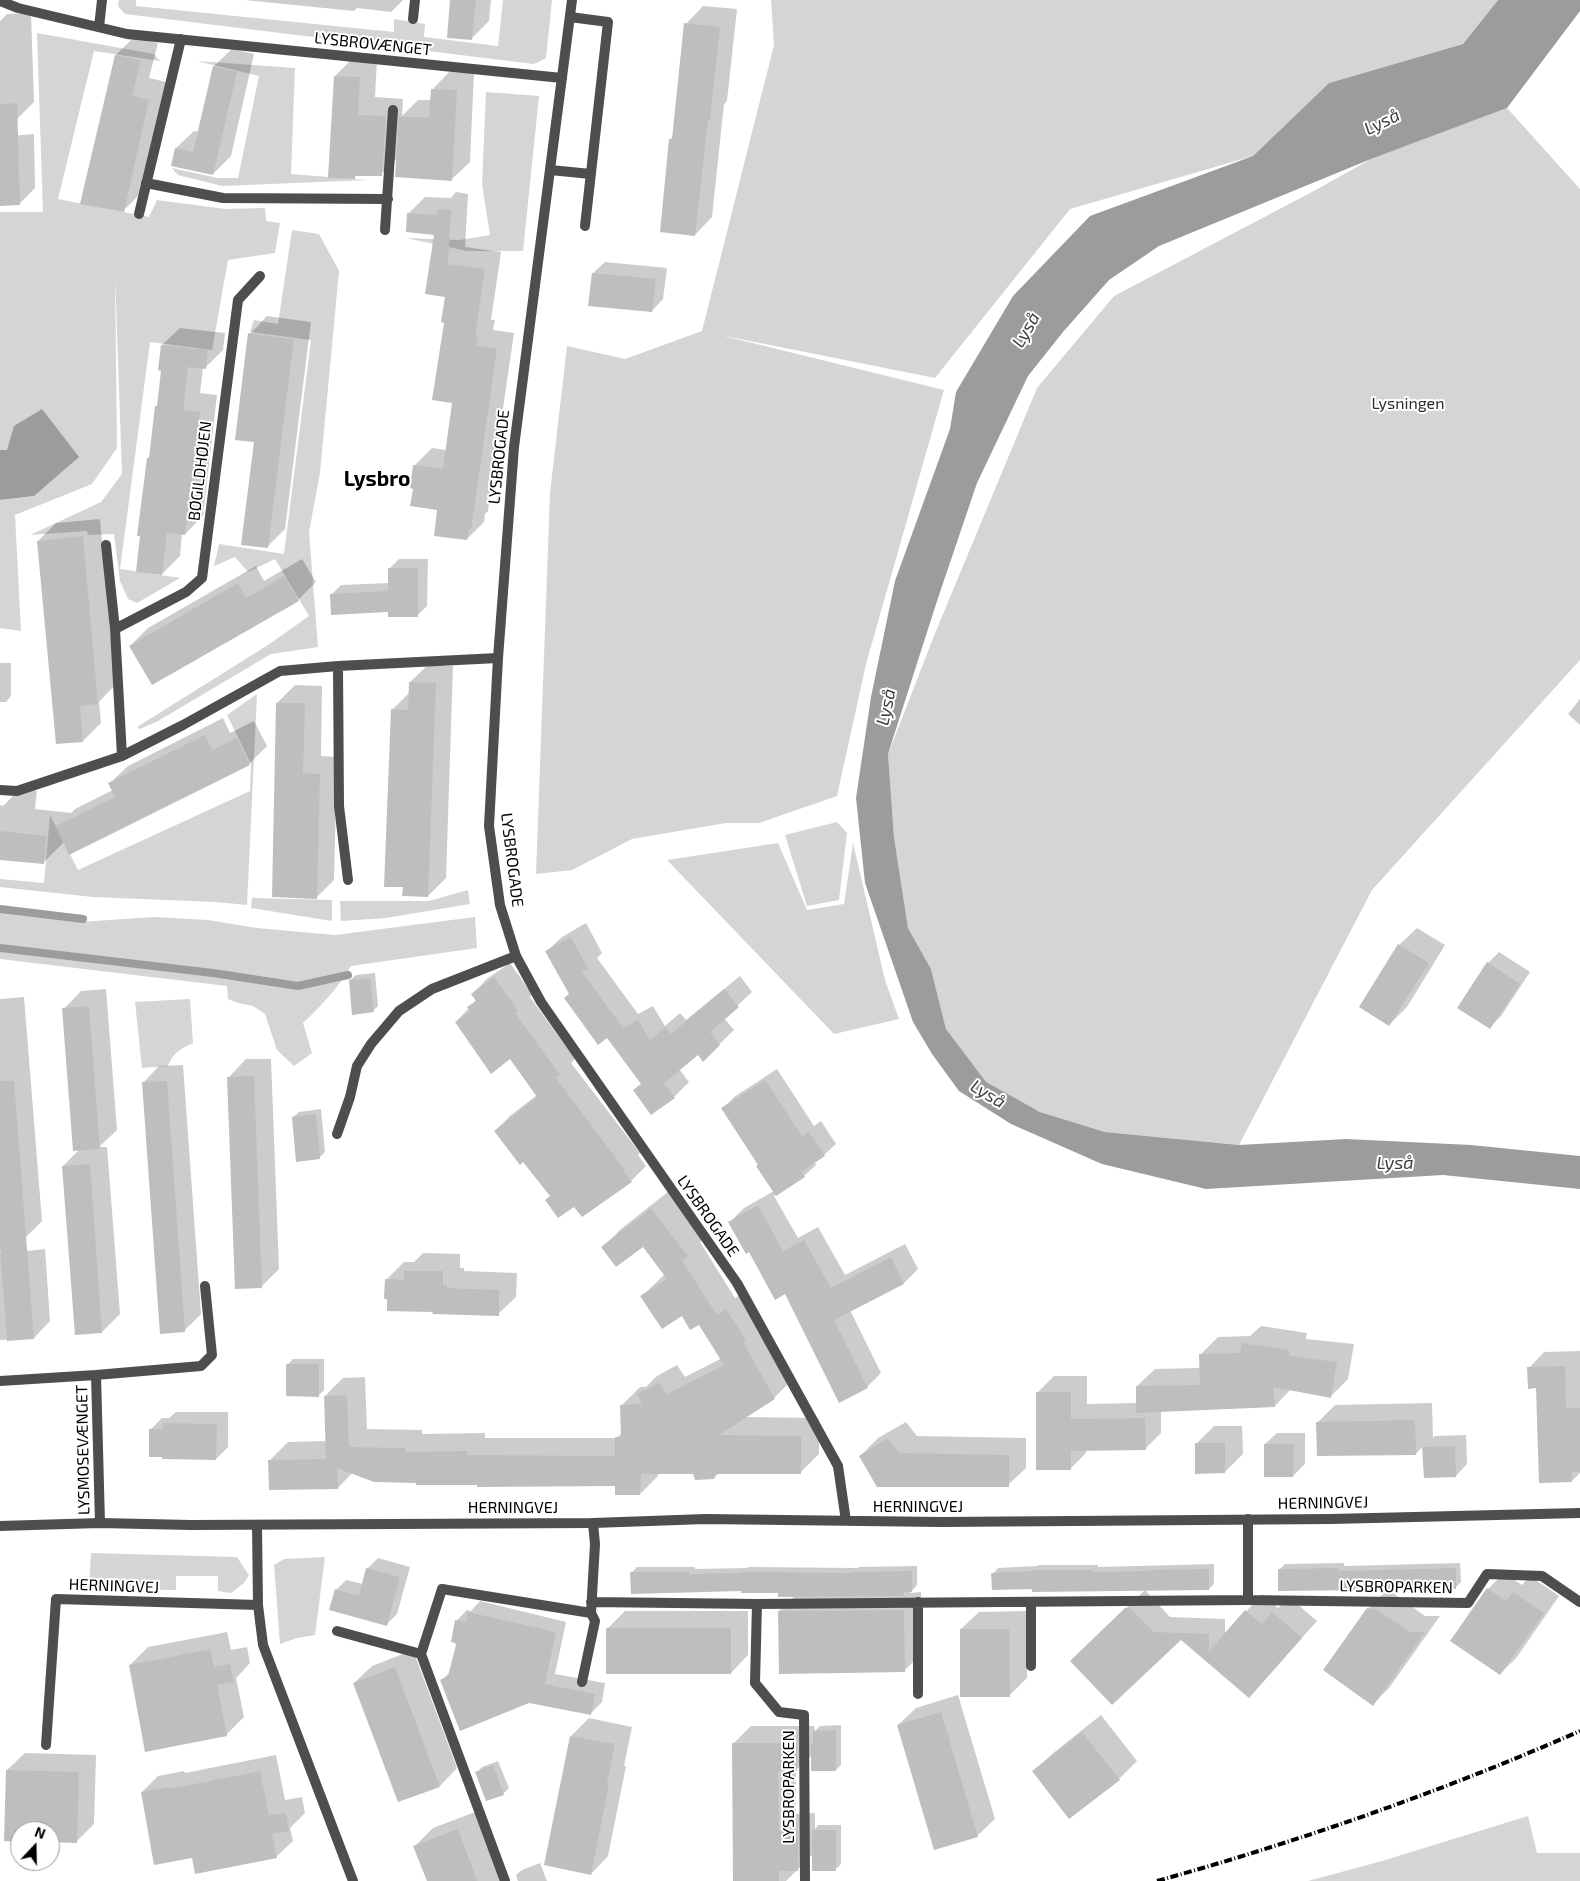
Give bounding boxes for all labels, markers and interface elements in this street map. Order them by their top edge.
street label: LYSBROVÆNGET [313,28,433,60]
water label: Lyså [1361,104,1403,140]
water label: Lyså [1007,309,1045,351]
park label: Lysningen [1371,394,1445,414]
street label: LYSBROGADE [484,409,514,505]
street label: BØGILDHØJEN [184,420,216,522]
district label: Lysbro [344,466,410,492]
water label: Lyså [872,687,900,727]
street label: LYSBROGADE [497,812,527,908]
water label: Lyså [967,1075,1009,1113]
water label: Lyså [1376,1152,1414,1174]
street label: LYSBROGADE [673,1172,743,1260]
street label: LYSMOSEVÆNGET [72,1385,94,1515]
street label: HERNINGVEJ [1278,1493,1368,1513]
street label: HERNINGVEJ [873,1497,963,1517]
street label: HERNINGVEJ [468,1498,558,1518]
street label: HERNINGVEJ [68,1575,160,1597]
street label: LYSBROPARKEN [1339,1576,1453,1598]
street label: LYSBROPARKEN [779,1730,799,1844]
north arrow [10,1821,60,1871]
text: N [32,1823,48,1842]

